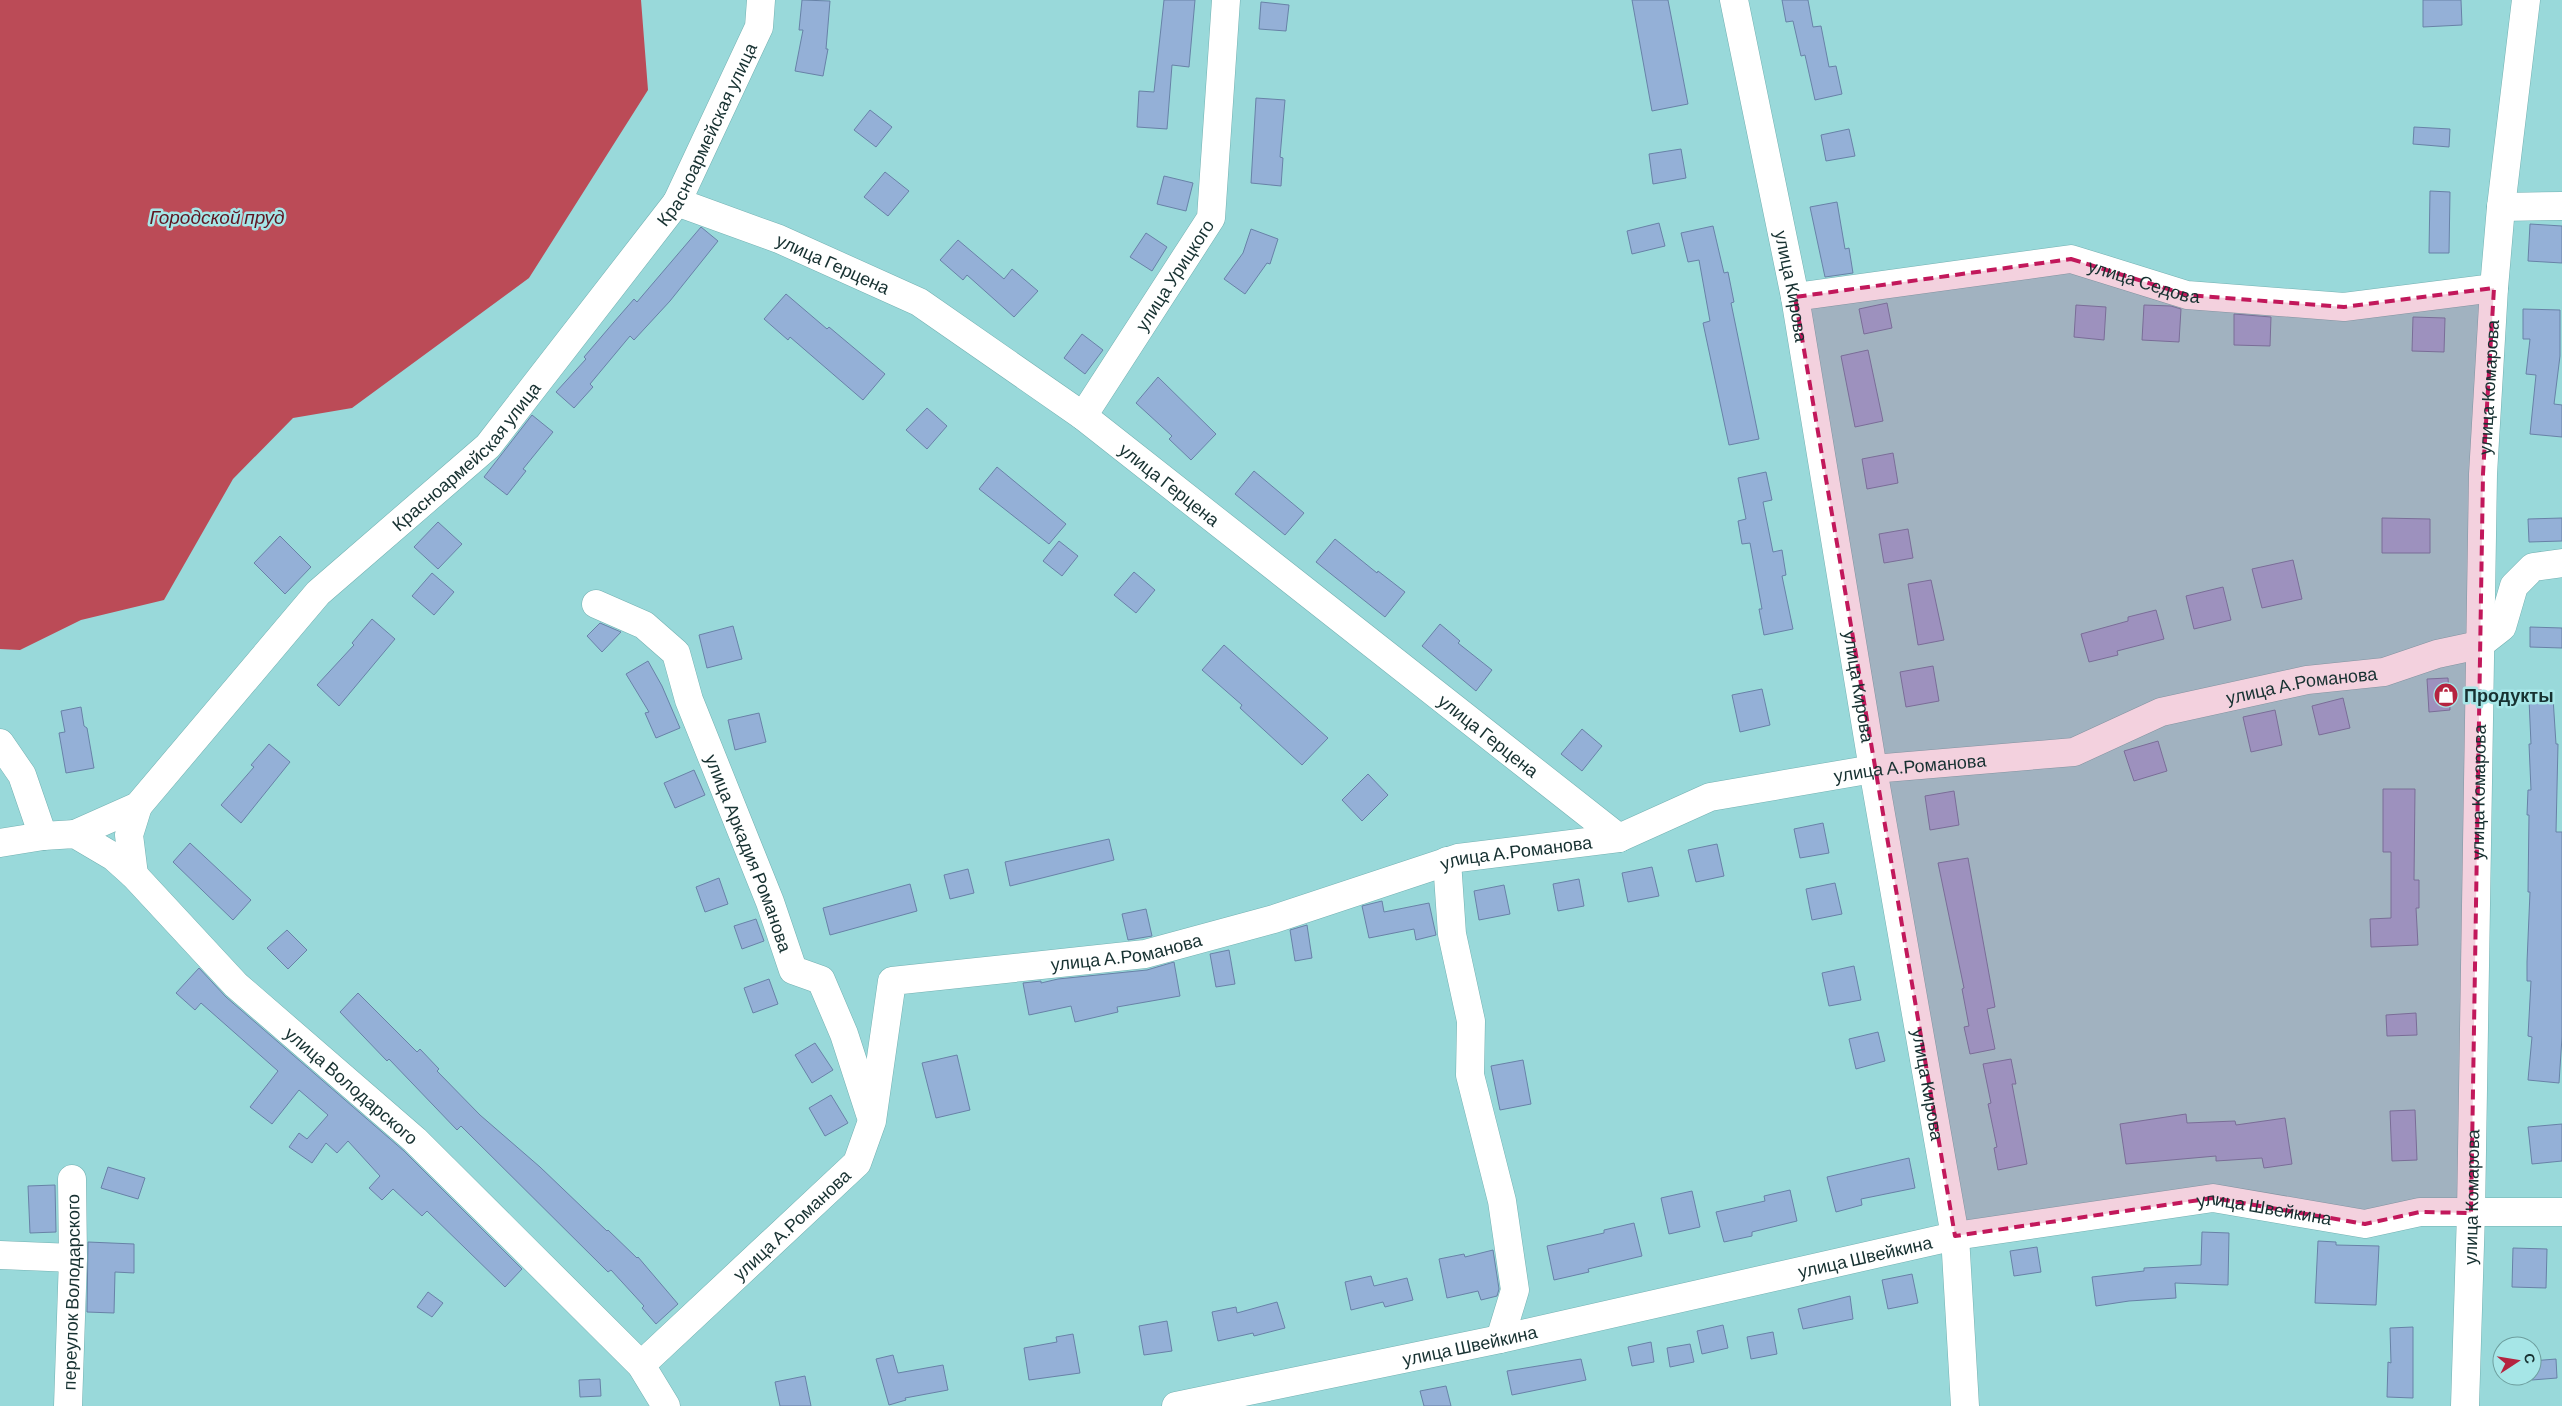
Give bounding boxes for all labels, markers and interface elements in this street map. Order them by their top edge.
street label: Красноармейская улица [652,38,762,230]
water label: Городской пруд [149,205,285,228]
street label: улица Урицкого [1130,215,1218,335]
street label: улица Герцена [773,228,894,299]
street label: улица Кирова [1771,228,1813,345]
street label: улица Седова [2085,254,2202,307]
street label: улица Комарова [2473,318,2503,456]
street label: Красноармейская улица [387,376,545,535]
street label: улица Герцена [1115,438,1225,531]
street label: улица Кирова [1839,629,1880,745]
street label: улица А.Романова [2224,662,2379,708]
shop icon: Продукты [2433,682,2459,708]
place label: Продукты [2464,684,2554,706]
street label: улица Герцена [1434,689,1544,782]
street label: улица Комарова [2466,723,2490,860]
street label: улица А.Романова [1832,748,1988,787]
street label: улица Аркадия Романова [701,751,797,956]
street label: улица А.Романова [1437,830,1594,874]
street label: улица А.Романова [1050,928,1205,975]
street label: улица Володарского [281,1022,423,1149]
street label: улица Кирова [1908,1027,1949,1143]
street label: улица Комарова [2458,1128,2483,1265]
street label: улица А.Романова [728,1163,856,1285]
street label: улица Швейкина [2195,1187,2334,1229]
street label: переулок Володарского [58,1194,84,1390]
street label: улица Швейкина [1796,1230,1935,1282]
street label: улица Швейкина [1400,1320,1540,1370]
north arrow [2492,1336,2542,1386]
text: С [2521,1351,2540,1365]

